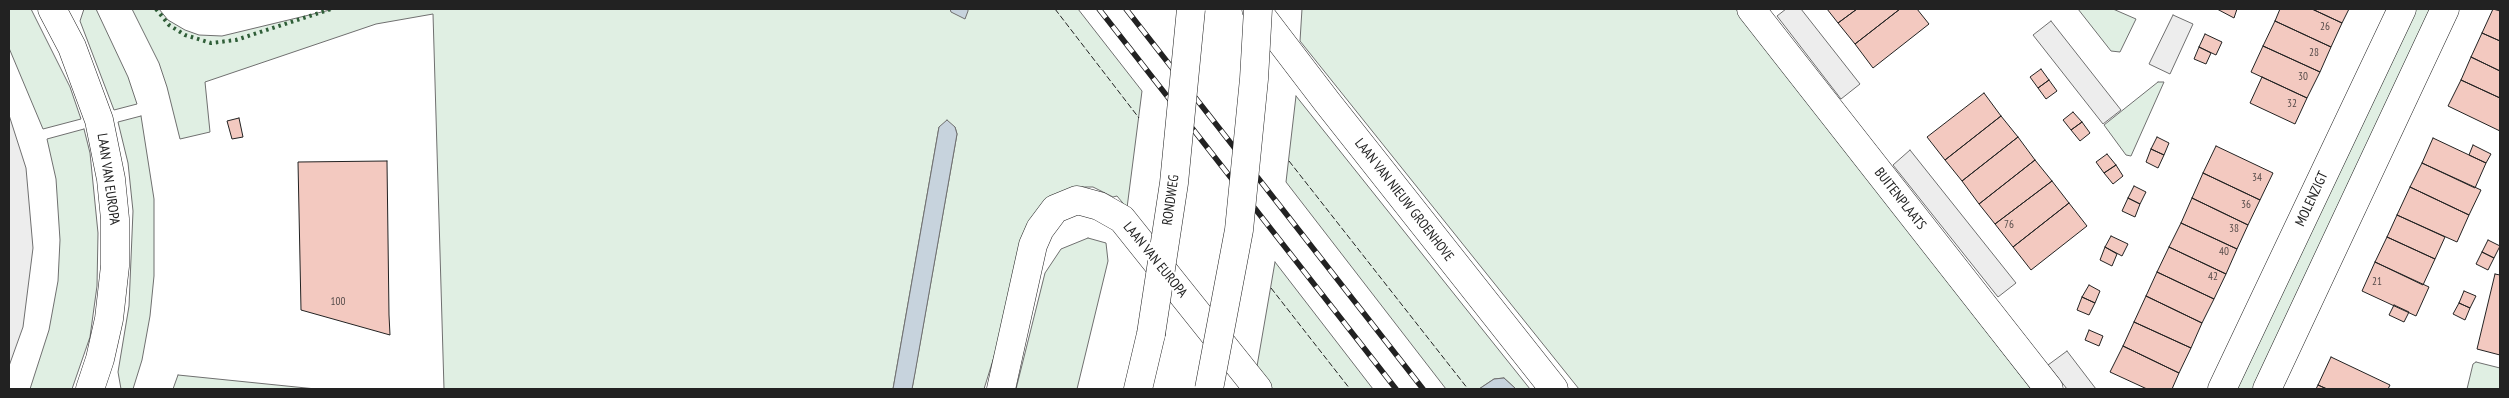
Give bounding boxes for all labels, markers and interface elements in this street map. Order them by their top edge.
house number: 26 [2320,20,2330,34]
house number: 28 [2309,46,2319,60]
house number: 30 [2298,70,2308,84]
house number: 32 [2287,97,2297,111]
street label: LAAN VAN EUROPA [93,132,123,226]
street label: LAAN VAN NIEUW GROENHOVE [1351,135,1457,265]
street label: BUITENPLAATS [1871,165,1929,233]
street label: MOLENZIGT [2292,169,2332,229]
house number: 34 [2252,171,2262,185]
street label: RONDWEG [1159,174,1183,226]
house number: 36 [2241,198,2251,212]
house number: 76 [2004,218,2014,232]
street label: LAAN VAN EUROPA [1119,219,1191,301]
house number: 38 [2229,222,2239,236]
house number: 40 [2219,245,2229,259]
house number: 42 [2208,270,2218,284]
house number: 21 [2372,275,2382,289]
house number: 100 [331,295,345,309]

